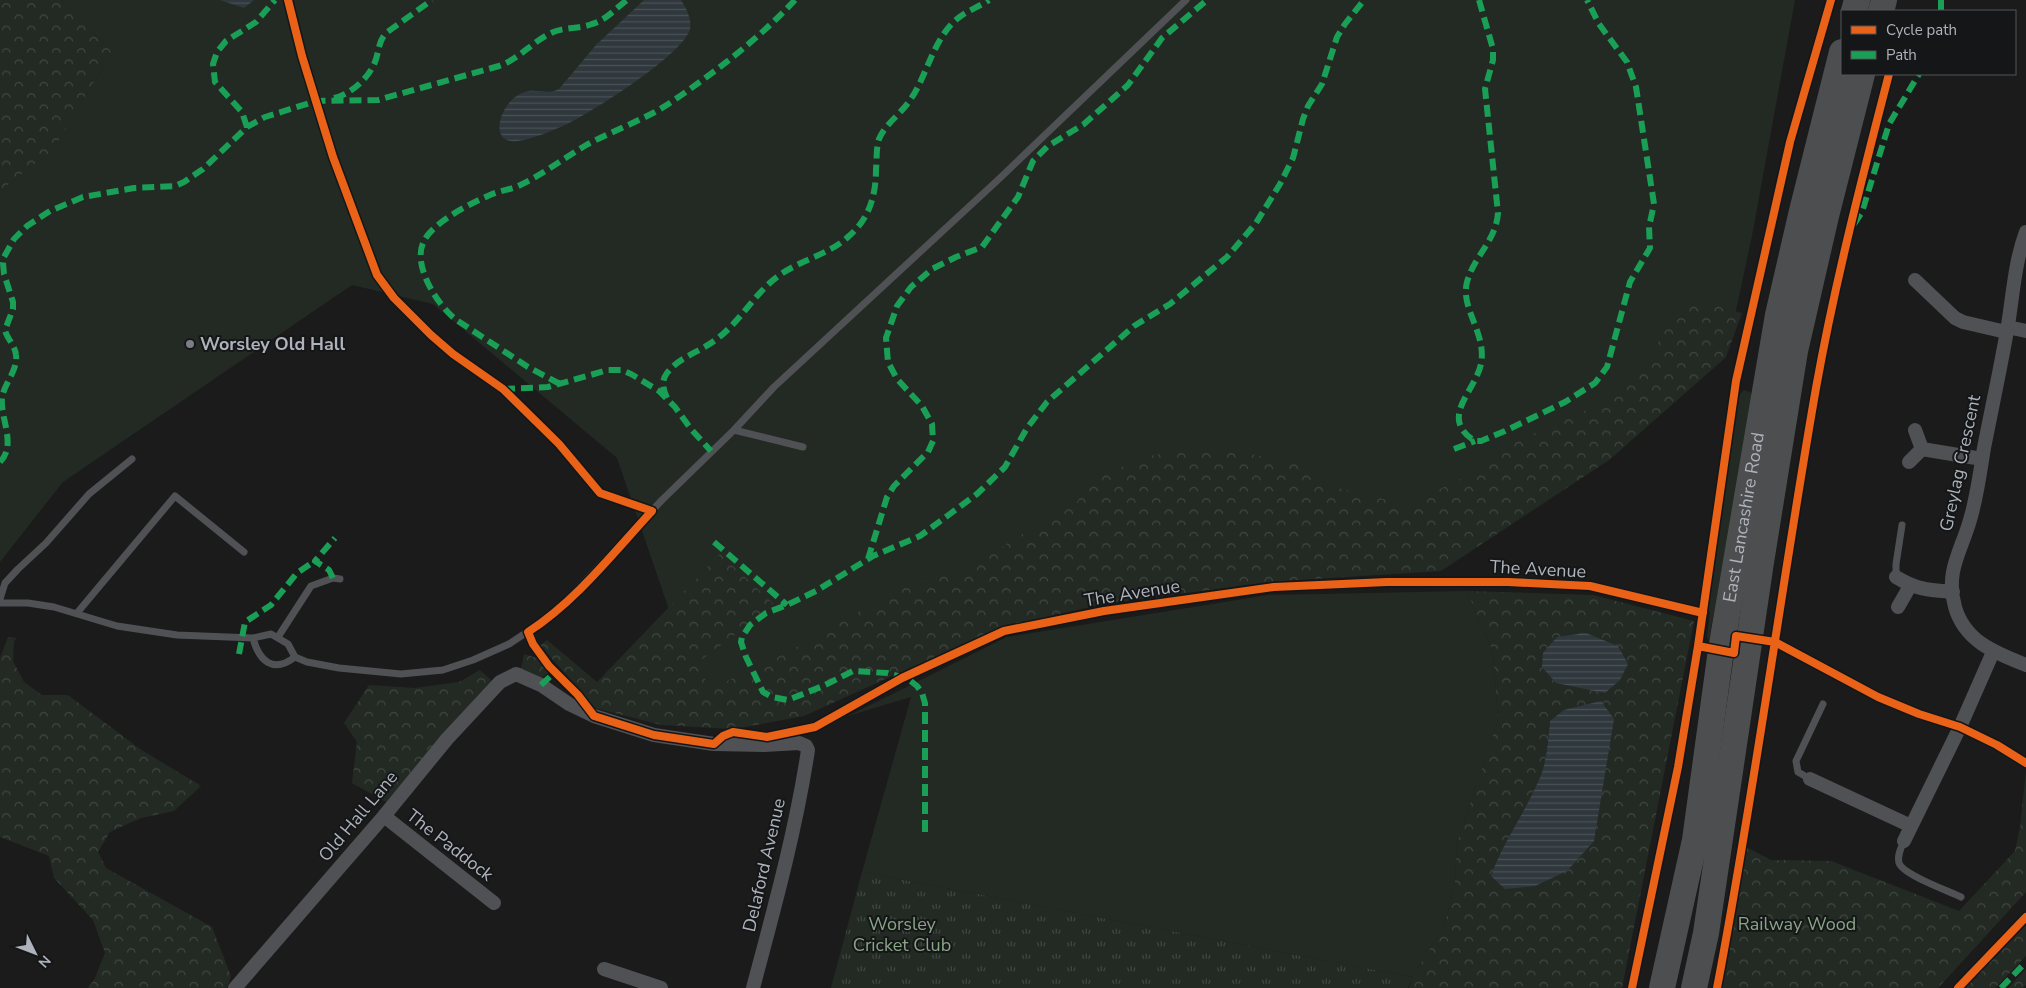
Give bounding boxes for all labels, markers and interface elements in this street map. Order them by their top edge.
legend [1841,10,2016,75]
text: Cycle path [1886,20,1957,40]
text: Path [1886,45,1917,65]
place label: Worsley Old Hall [200,332,346,356]
marker: Worsley Old Hall [184,338,196,350]
street label: Greylag Crescent [1934,392,1986,534]
street label: East Lancashire Road [1717,430,1770,604]
street label: The Avenue [1489,554,1587,584]
street label: The Avenue [1082,574,1182,612]
street label: Old Hall Lane [313,765,403,867]
street label: Delaford Avenue [737,796,791,934]
street label: The Paddock [402,804,499,887]
park label: Worsley Cricket Club [853,912,951,957]
park label: Railway Wood [1738,912,1856,936]
north arrow [10,928,60,978]
text: N [34,951,55,972]

